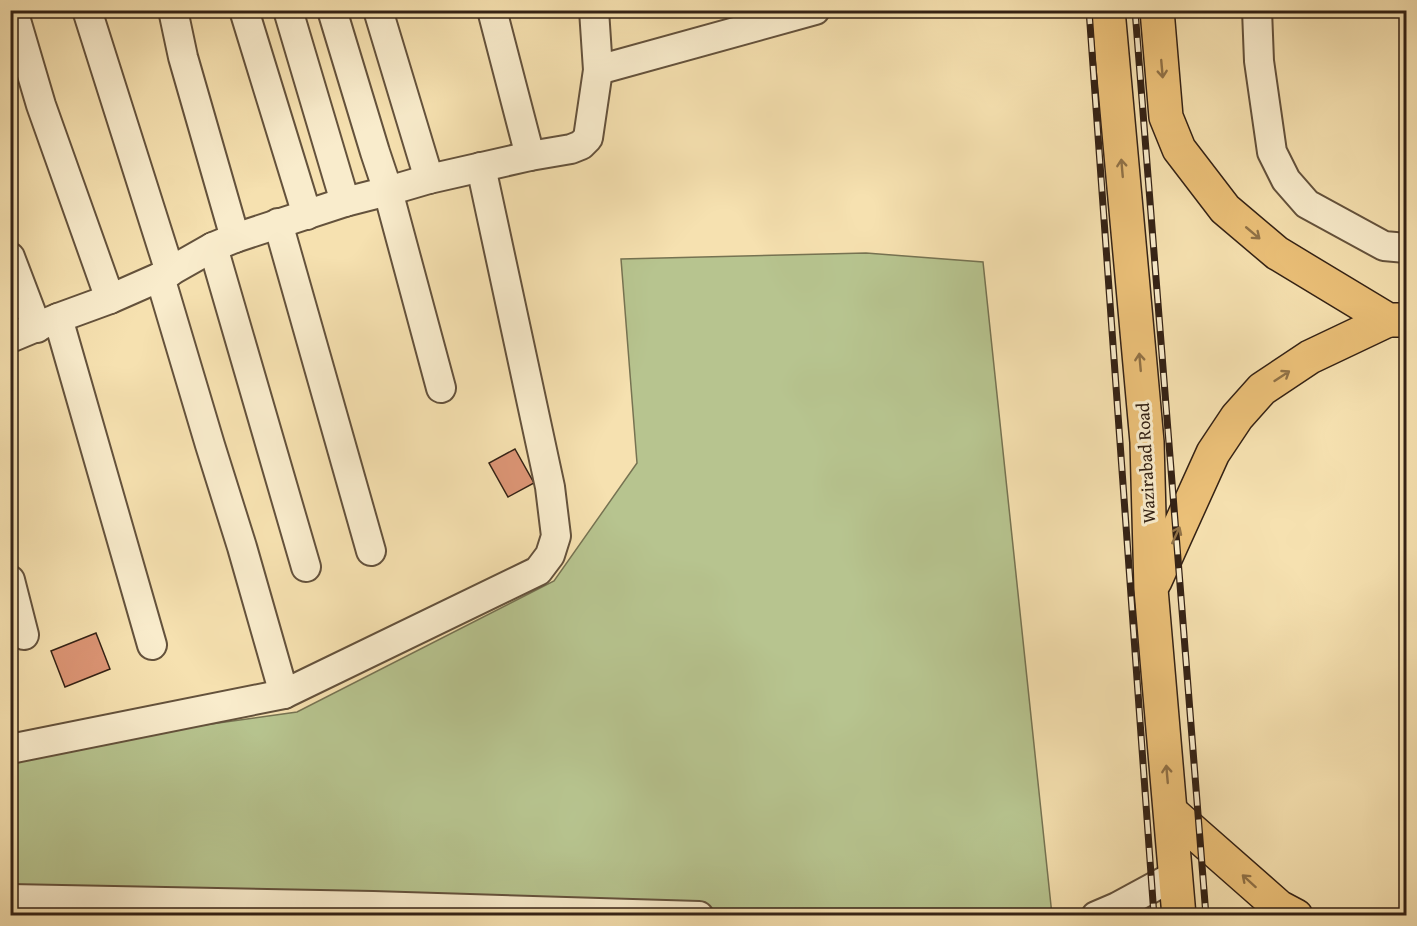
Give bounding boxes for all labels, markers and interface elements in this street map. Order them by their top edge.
one-way arrow [1157,58,1168,78]
one-way arrow [1116,159,1127,179]
one-way arrow [1245,226,1260,240]
one-way arrow [1134,353,1145,373]
one-way arrow [1273,370,1289,382]
street label: Wazirabad Road [1129,402,1162,524]
one-way arrow [1170,527,1182,545]
one-way arrow [1161,764,1172,784]
one-way arrow [1242,874,1257,888]

